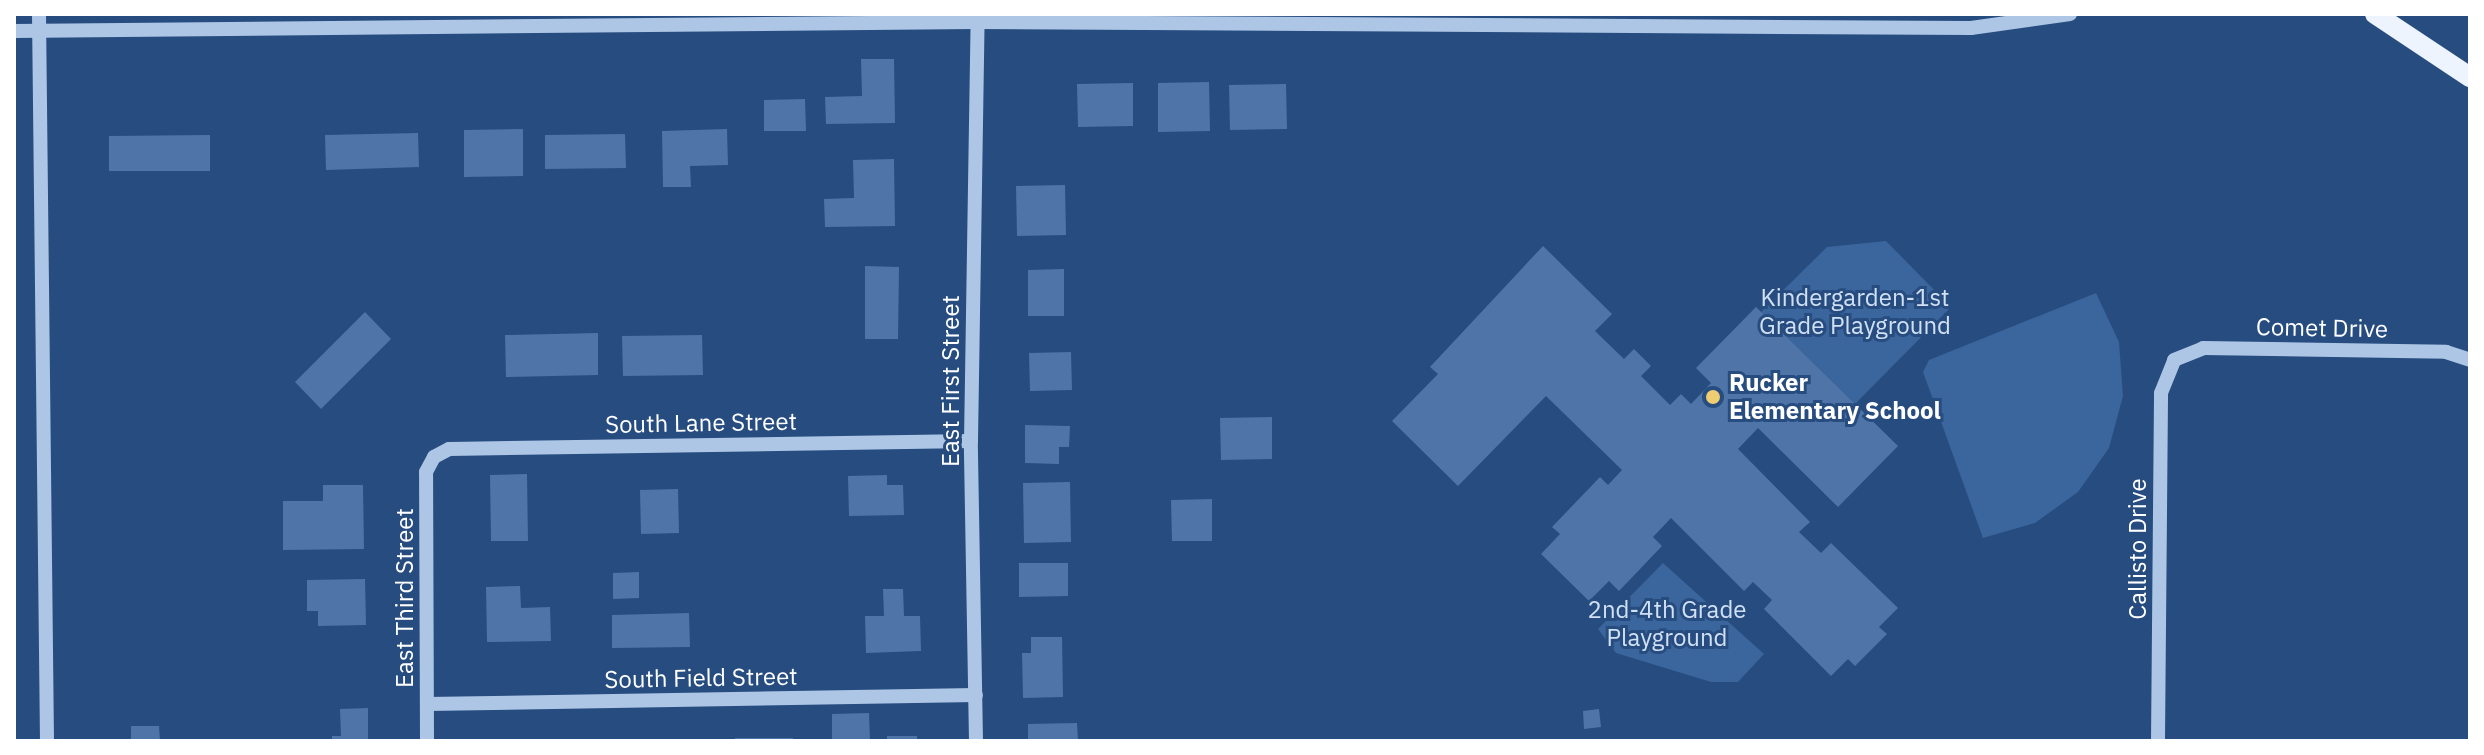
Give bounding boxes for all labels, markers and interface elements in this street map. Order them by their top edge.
park label: Kindergarden-1st Grade Playground [1759,284,1951,340]
street label: East First Street [937,295,965,467]
street label: Comet Drive [2256,312,2388,344]
place label: Rucker Elementary School [1729,369,1941,425]
marker: Rucker Elementary School [1704,388,1722,406]
street label: South Lane Street [605,407,797,439]
street label: Callisto Drive [2124,478,2152,620]
street label: East Third Street [391,508,419,688]
park label: 2nd-4th Grade Playground [1588,596,1746,652]
street label: South Field Street [604,662,798,694]

